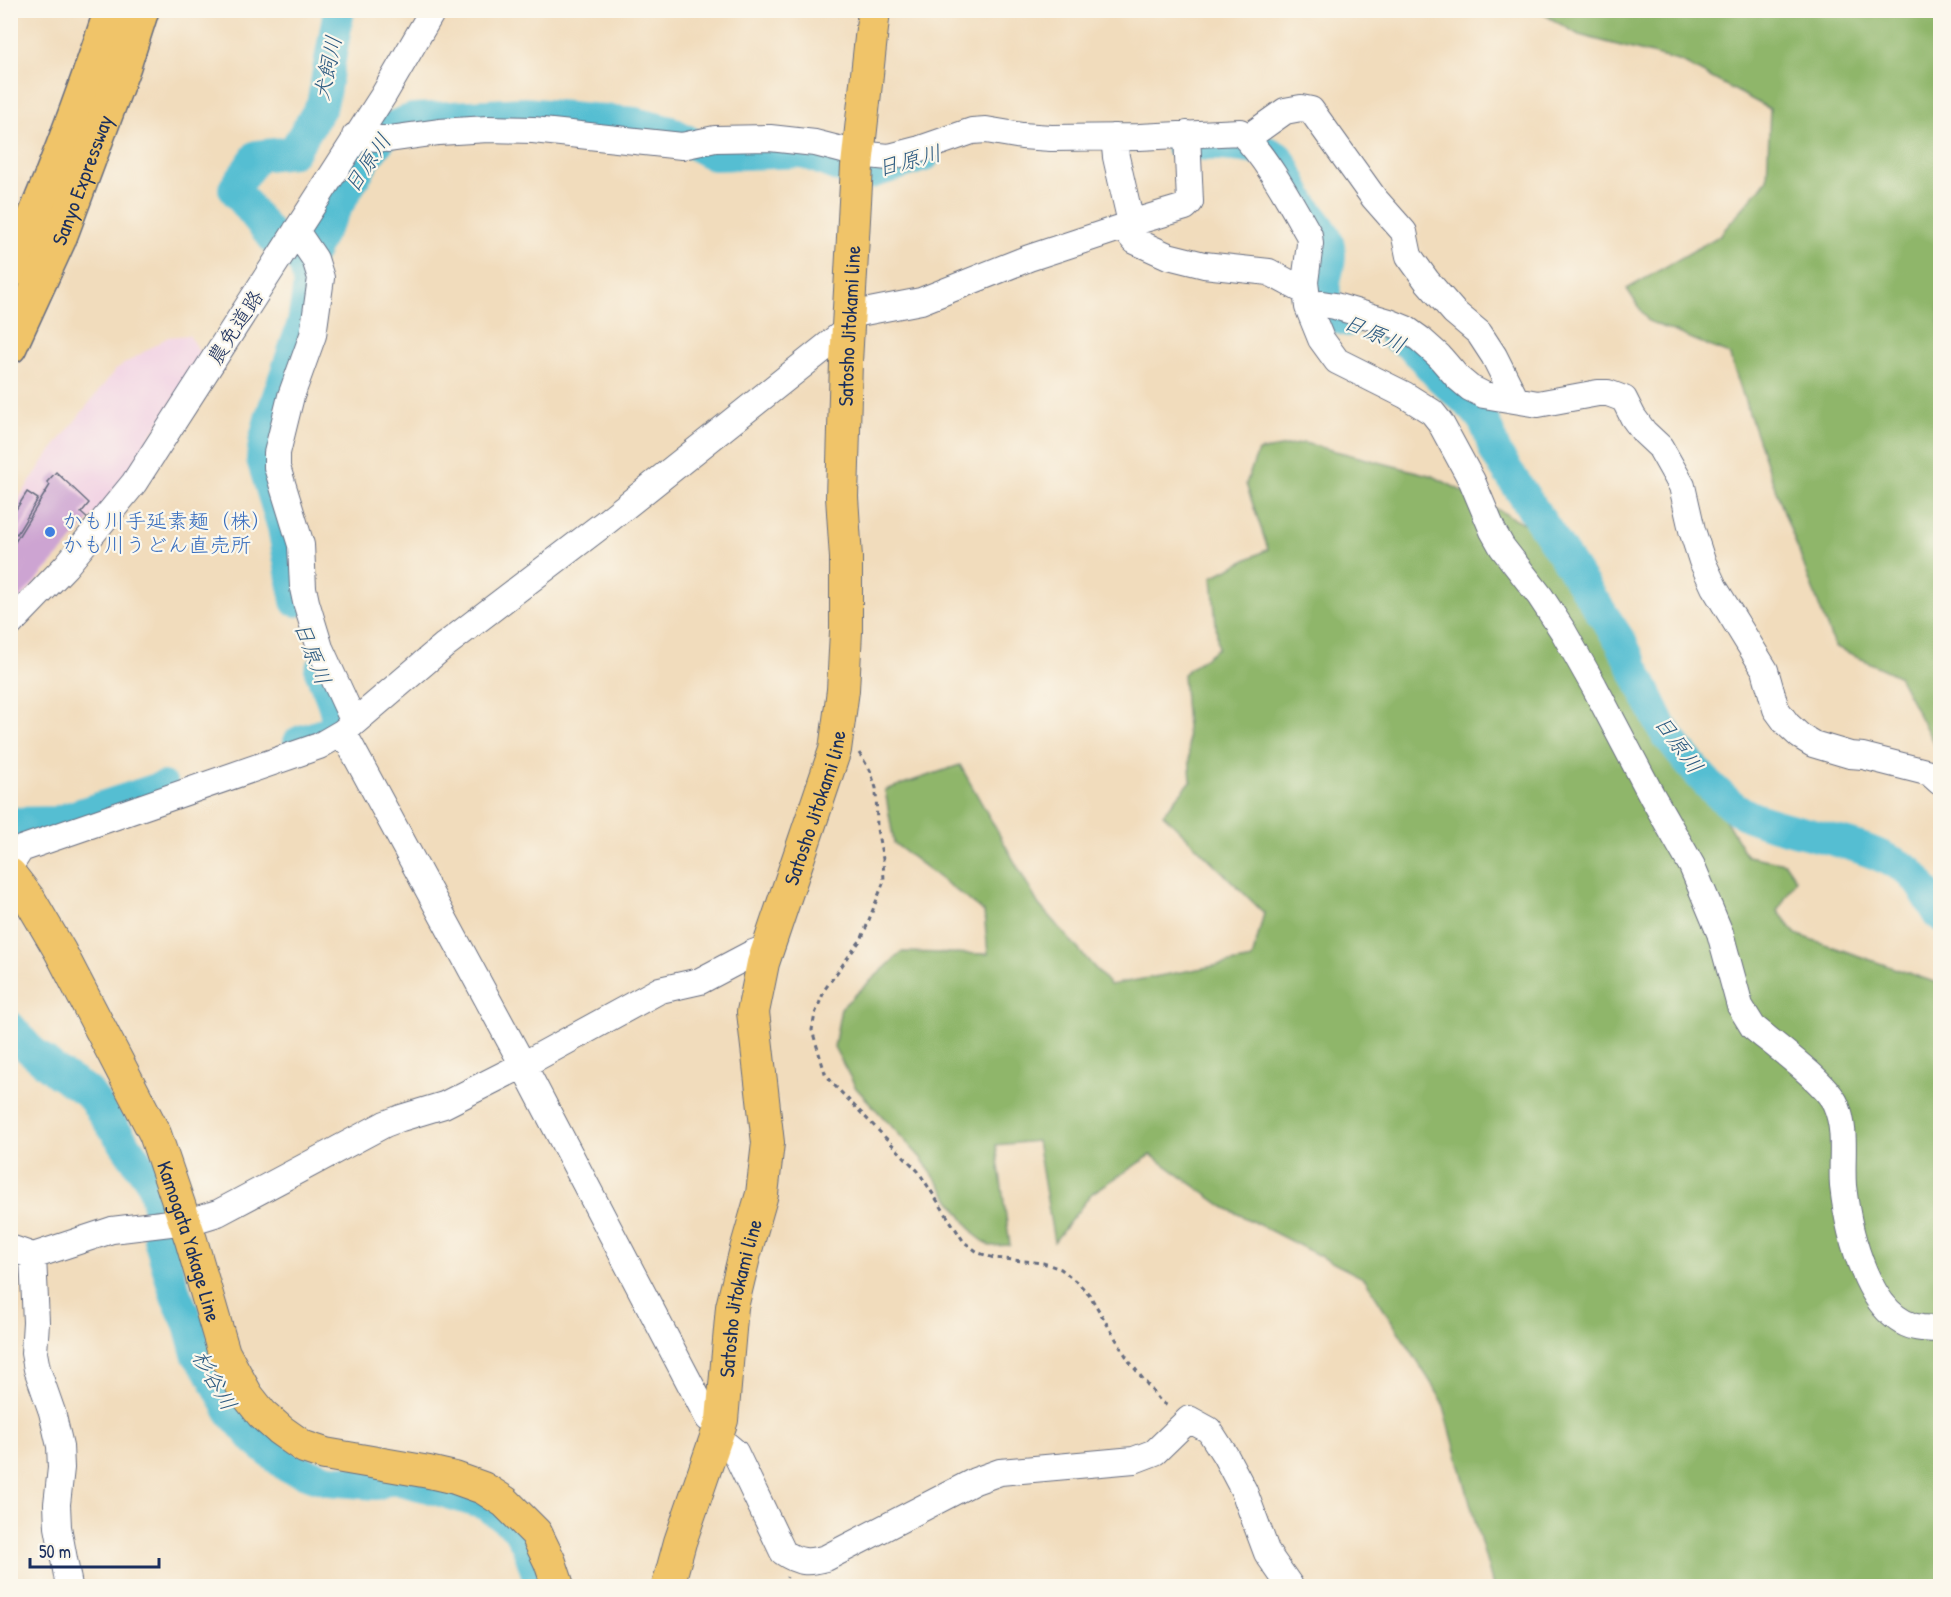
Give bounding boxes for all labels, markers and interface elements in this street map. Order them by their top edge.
water label: 犬飼川 [305,33,349,103]
street label: Sanyo Expressway [44,111,119,249]
water label: 日原川 [336,127,398,199]
water label: 日原川 [873,137,945,183]
street label: Satosho Jitokami line [830,245,867,407]
street label: 農免道路 [200,284,270,370]
water label: 日原川 [1339,306,1411,360]
place label: かも川手延素麺（株） かも川うどん直売所 [62,506,272,559]
marker: かも川手延素麺（株） かも川うどん直売所 [43,525,57,539]
water label: 日原川 [287,617,339,689]
water label: 日原川 [1647,708,1711,780]
street label: Satosho Jitokami line [776,729,852,889]
street label: Kamogata Yakage Line [151,1157,229,1325]
street label: Satosho Jitokami line [711,1215,769,1379]
water label: 杉谷川 [186,1344,244,1416]
scale bar [30,1531,159,1569]
text: 50 m [39,1539,71,1564]

